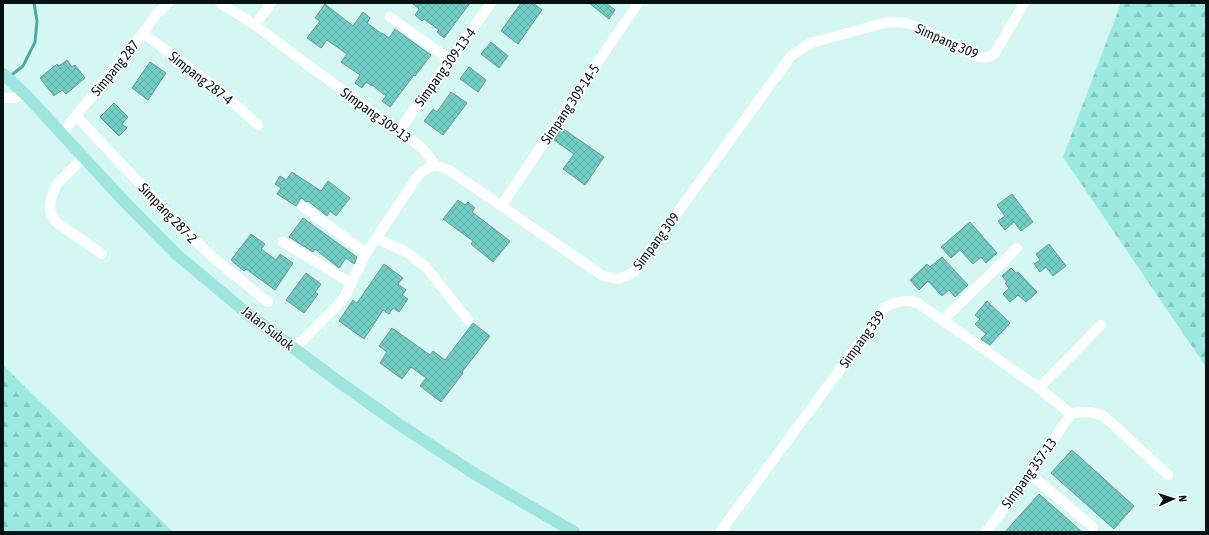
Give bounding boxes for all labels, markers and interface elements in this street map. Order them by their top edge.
street label: Simpang 309 [913,20,981,62]
street label: Simpang 309-13-4 [411,24,479,109]
street label: Simpang 287 [88,37,142,99]
street label: Simpang 287-4 [166,48,237,108]
street label: Simpang 309-14-5 [537,61,603,147]
street label: Simpang 309-13 [338,84,414,146]
street label: Simpang 287-2 [136,180,200,246]
street label: Simpang 309 [630,210,682,272]
street label: Jalan Subok [239,303,297,353]
street label: Simpang 339 [836,307,888,371]
street label: Simpang 357-13 [998,435,1060,511]
north arrow [1153,479,1193,519]
text: N [1177,495,1189,502]

